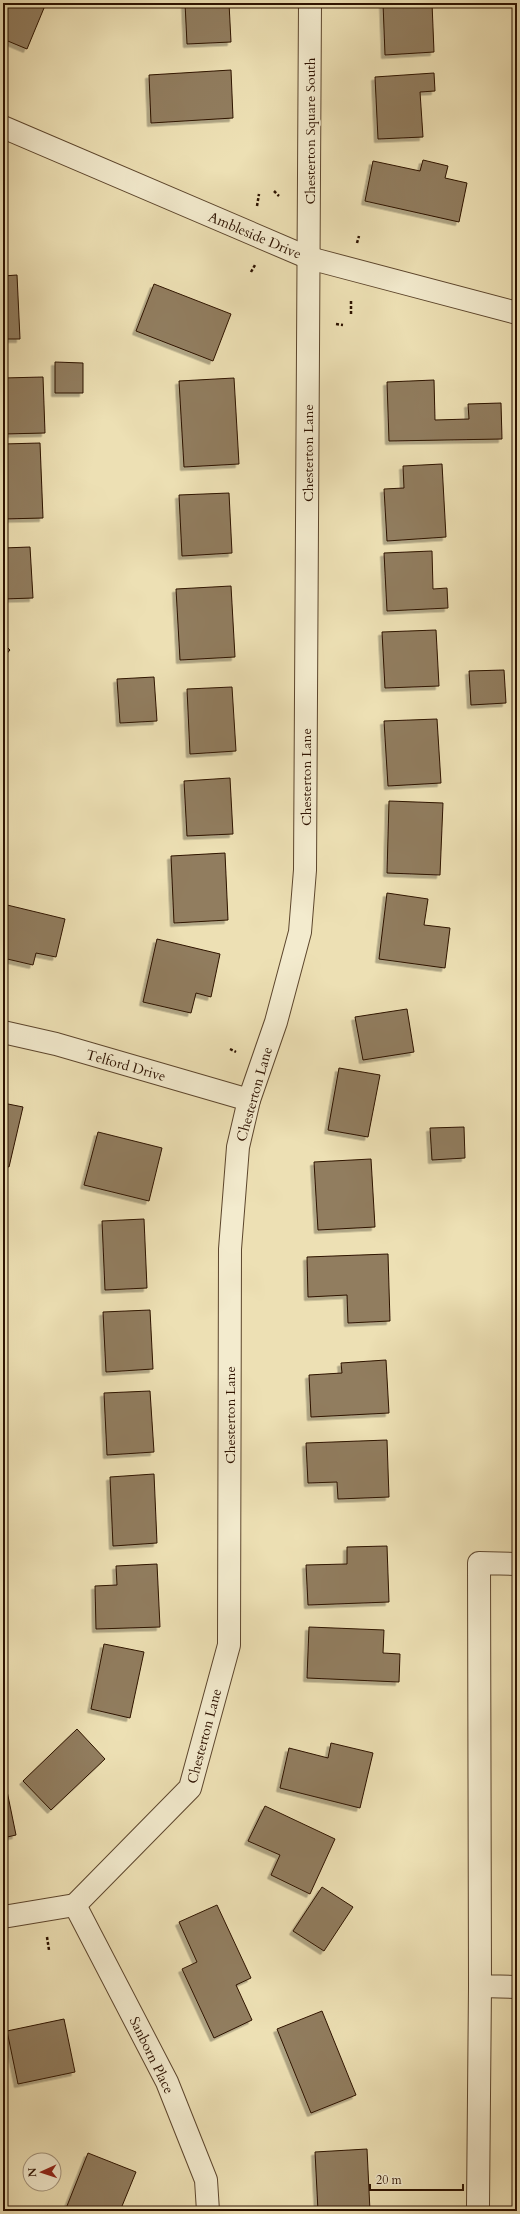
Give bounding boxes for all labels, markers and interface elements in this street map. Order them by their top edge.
street label: Chesterton Square South [301,57,320,204]
street label: Ambleside Drive [205,207,304,264]
street label: Chesterton Lane [299,404,318,502]
street label: Chesterton Lane [297,728,316,826]
street label: Chesterton Lane [232,1044,277,1144]
street label: Telford Drive [84,1045,168,1086]
street label: Chesterton Lane [221,1366,240,1464]
street label: Chesterton Lane [183,1686,226,1786]
street label: Sanborn Place [125,2014,178,2097]
north arrow [22,2152,62,2192]
scale bar [370,2166,463,2192]
text: N [25,2167,40,2178]
text: 20 m [376,2172,403,2188]

